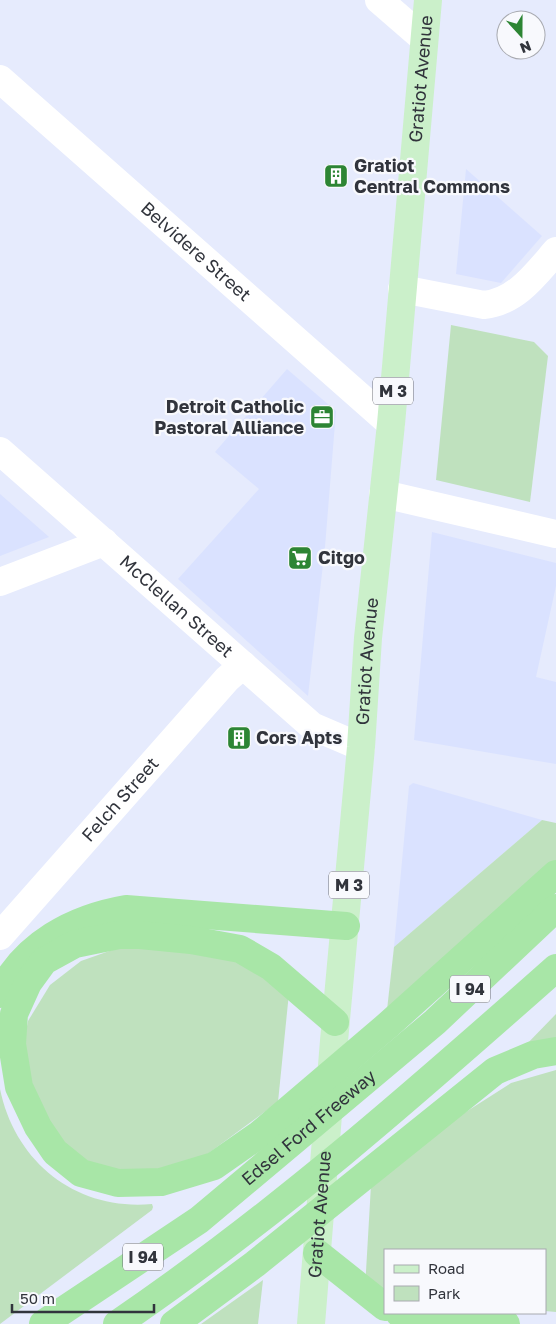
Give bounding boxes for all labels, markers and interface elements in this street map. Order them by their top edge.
north arrow [496,10,546,60]
street label: Gratiot Avenue [404,14,437,143]
text: N [518,38,534,57]
place label: Gratiot Central Commons [354,154,510,197]
building icon: Gratiot Central Commons [323,163,349,189]
street label: Belvidere Street [137,197,256,305]
road number: M 3 [373,378,413,404]
place label: Detroit Catholic Pastoral Alliance [154,395,304,438]
office icon: Detroit Catholic Pastoral Alliance [309,404,335,430]
supermarket icon: Citgo [287,545,313,571]
place label: Citgo [318,546,365,568]
street label: McClellan Street [116,550,238,662]
street label: Gratiot Avenue [350,597,382,726]
building icon: Cors Apts [226,725,252,751]
place label: Cors Apts [256,726,342,748]
street label: Felch Street [77,752,163,846]
road number: M 3 [329,872,369,898]
road number: I 94 [450,976,490,1002]
street label: Edsel Ford Freeway [237,1064,380,1190]
street label: Gratiot Avenue [303,1150,335,1279]
road number: I 94 [123,1244,163,1270]
legend [384,1249,546,1314]
text: Road [428,1259,465,1277]
scale bar [12,1282,155,1314]
text: Park [428,1284,461,1302]
text: 50 m [20,1289,55,1307]

